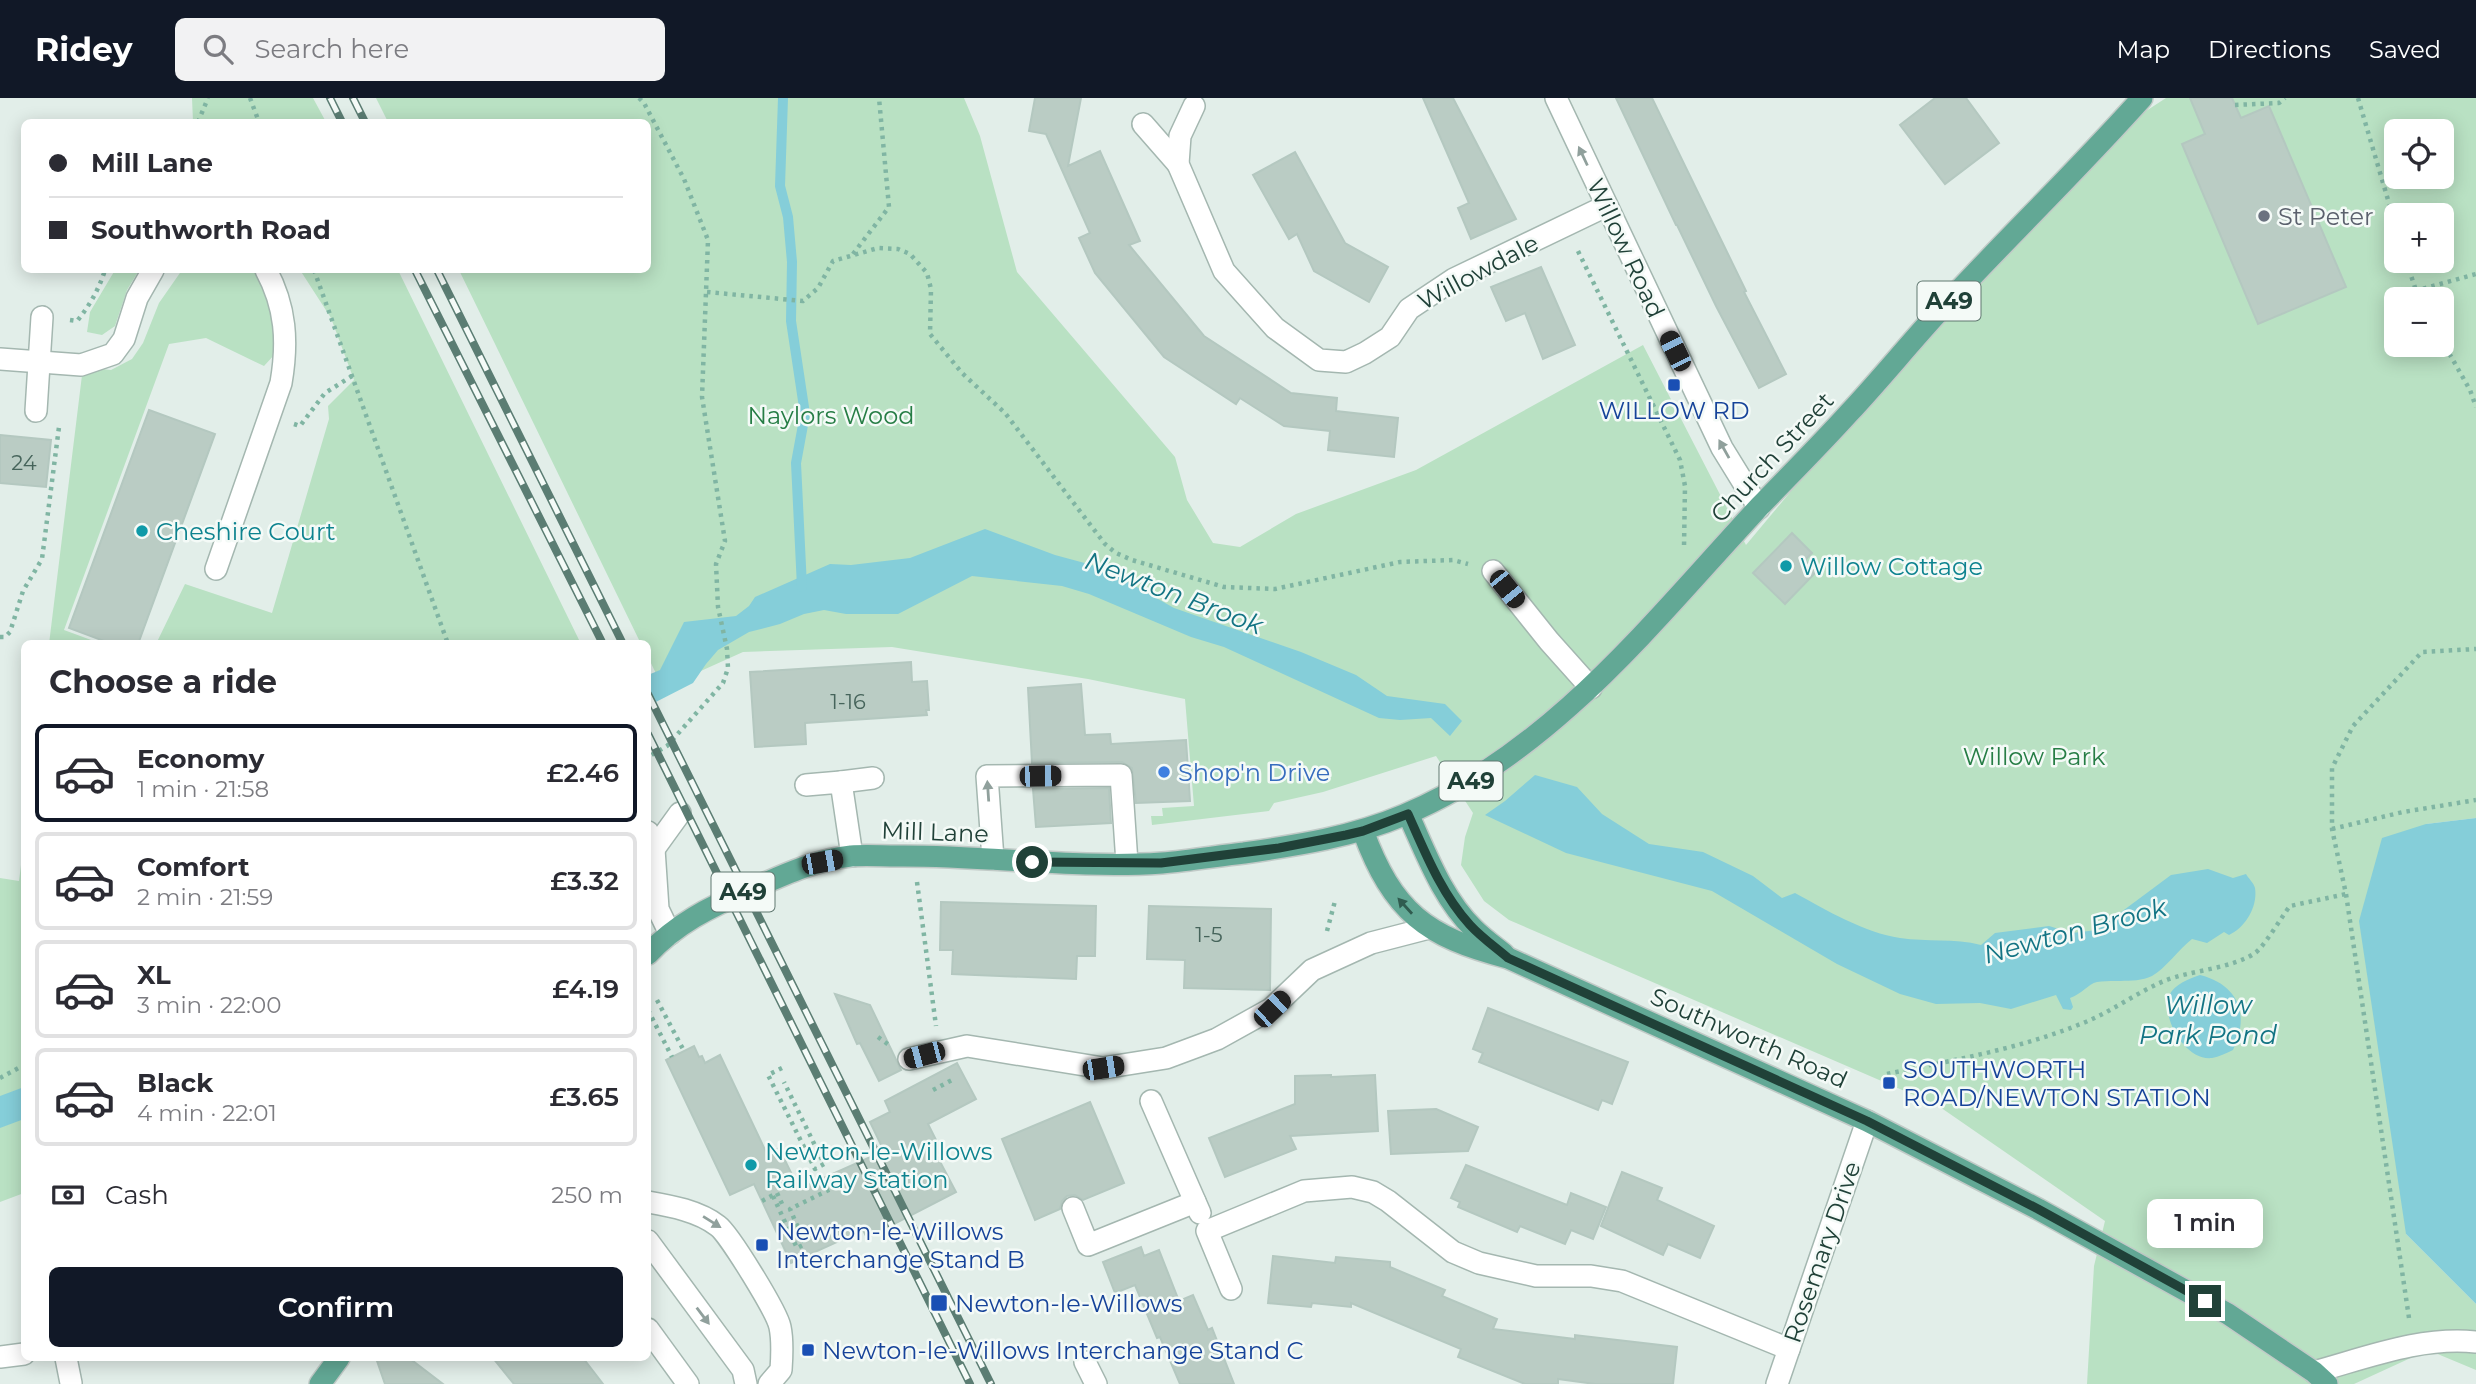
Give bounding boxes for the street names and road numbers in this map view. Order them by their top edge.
street label: Willow Road [1581,174,1671,322]
street label: Willowdale [1413,228,1543,316]
road number: A49 [1918,282,1980,320]
street label: Church Street [1704,386,1840,528]
road number: A49 [1440,762,1502,800]
street label: Mill Lane [881,816,989,848]
road number: A49 [712,872,774,912]
street label: Southworth Road [1646,982,1852,1094]
street label: Rosemary Drive [1777,1158,1867,1346]

